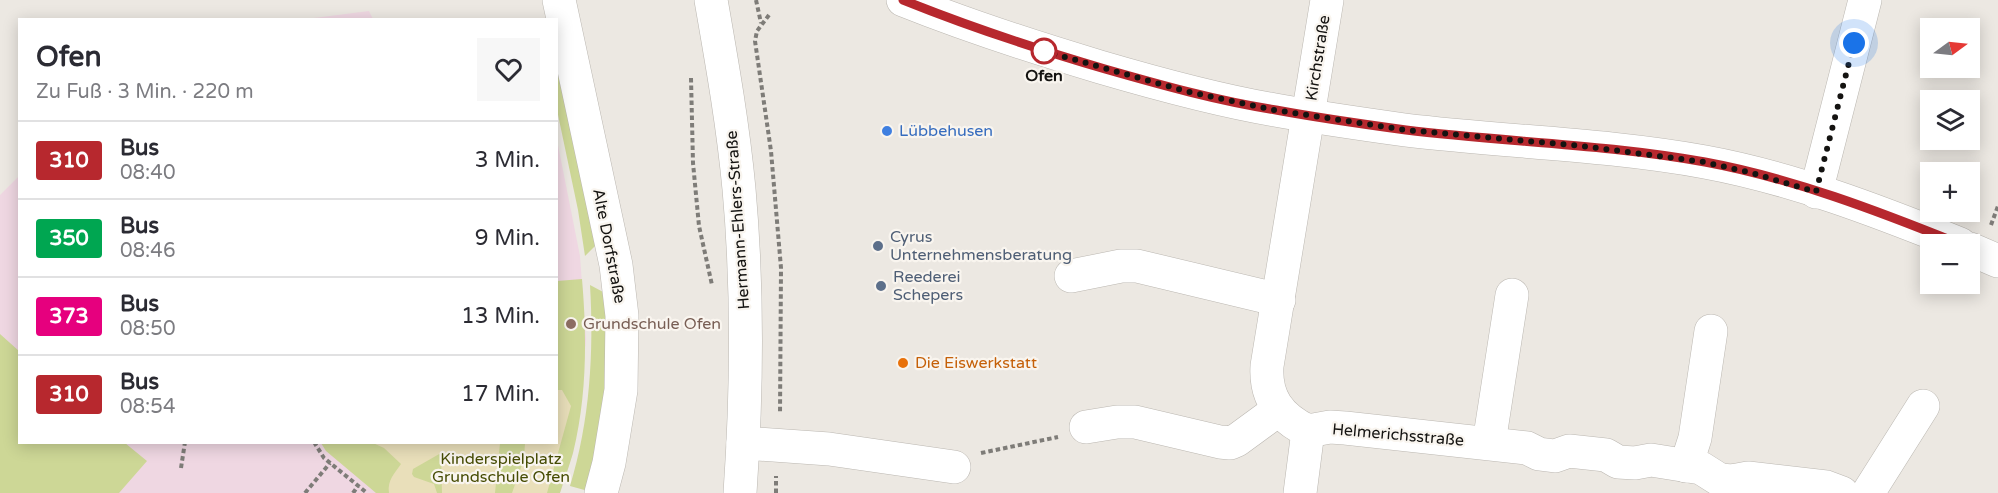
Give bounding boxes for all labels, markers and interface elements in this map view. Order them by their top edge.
street label: Kirchstraße [1301,14,1335,102]
north arrow [1920,18,1980,78]
map controls [1920,18,1980,294]
your location [1839,28,1869,58]
button: heart [477,38,540,101]
marker: Ofen [1031,38,1057,64]
text: Ofen [36,40,102,74]
place label: Ofen [1025,66,1063,86]
text: Zu Fuß · 3 Min. · 220 m [36,80,254,104]
button: layers [1920,90,1980,150]
place label: Lübbehusen [899,121,993,141]
marker: Lübbehusen [880,124,894,138]
street label: Hermann-Ehlers-Straße [722,130,754,310]
text: Bus [120,135,159,161]
text: 3 Min. [475,147,540,173]
text: 310 [49,148,89,173]
text: 08:40 [120,161,175,185]
button: + [1920,162,1980,222]
street label: Alte Dorfstraße [588,187,630,305]
text: Bus [120,213,159,239]
text: 9 Min. [475,225,540,251]
text: 350 [49,226,89,251]
place label: Cyrus Unternehmensberatung [890,227,1072,265]
button: − [1920,234,1980,294]
text: 08:46 [120,239,175,263]
marker: Cyrus Unternehmensberatung [871,239,885,253]
place label: Reederei Schepers [893,267,963,305]
marker: Reederei Schepers [874,279,888,293]
text: Bus [120,291,159,317]
text: 13 Min. [461,303,540,329]
text: 373 [49,304,89,329]
place label: Grundschule Ofen [583,314,721,334]
text: 08:50 [120,317,175,341]
marker: Grundschule Ofen [564,317,578,331]
place label: Die Eiswerkstatt [915,353,1037,373]
marker: Die Eiswerkstatt [896,356,910,370]
text: Bus [120,369,159,395]
text: 17 Min. [461,381,540,407]
text: 310 [49,382,89,407]
text: 08:54 [120,395,175,419]
street label: Helmerichsstraße [1331,419,1465,451]
park label: Kinderspielplatz Grundschule Ofen [432,449,570,487]

